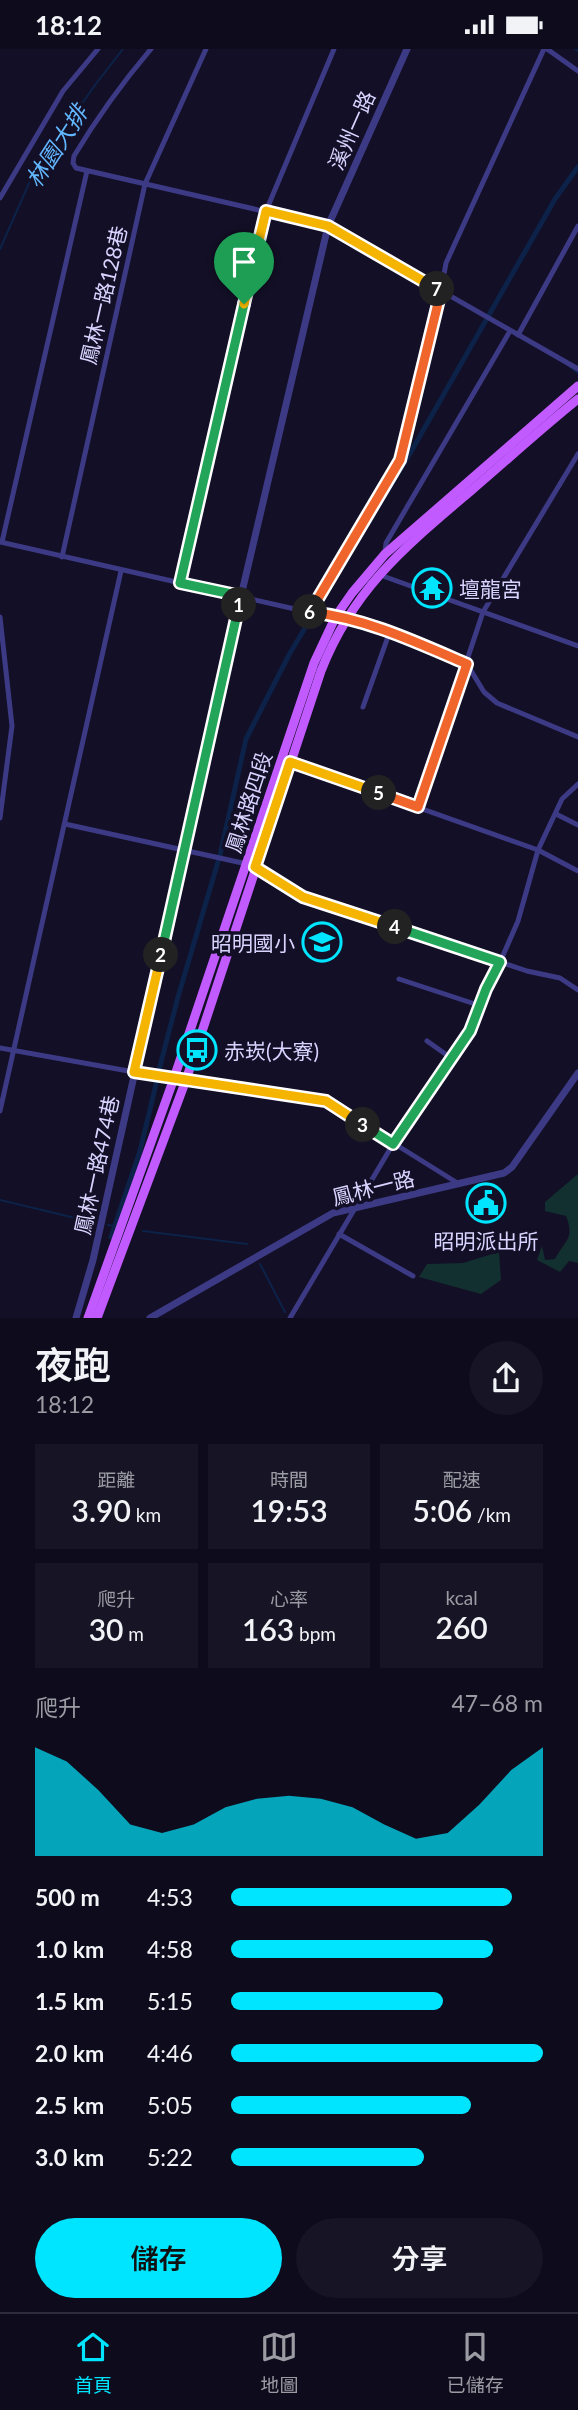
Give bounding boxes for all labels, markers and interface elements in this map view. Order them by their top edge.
text: 18:12 [35,9,102,41]
street label: 溪州一路 [322,87,380,173]
water label: 林園大排 [19,97,94,192]
street label: 鳳林一路128巷 [75,223,131,367]
pin [214,232,274,304]
icon: arrive [225,243,263,281]
pin: 7 [420,271,454,307]
text: 7 [431,277,442,300]
temple icon: 壇龍宮 [411,567,453,609]
place label: 壇龍宮 [459,576,522,601]
pin: 1 [222,587,256,623]
text: 1 [233,593,244,616]
pin: 6 [292,595,328,629]
text: 6 [304,600,315,623]
street label: 鳳林路四段 [220,748,276,856]
pin: 5 [362,775,396,811]
text: 5 [373,781,384,804]
pin: 4 [378,909,412,945]
text: 4 [389,915,400,938]
school or university icon: 昭明國小 [301,921,343,963]
place label: 昭明國小 [211,930,295,955]
pin: 2 [144,937,178,972]
text: 2 [155,943,166,966]
bus stop icon: 赤崁(大寮) [176,1029,218,1071]
place label: 赤崁(大寮) [224,1038,319,1063]
street label: 鳳林一路474巷 [69,1093,123,1237]
pin: 3 [346,1107,380,1143]
text: 3 [357,1113,368,1136]
street label: 鳳林一路 [329,1165,417,1209]
public building icon: 昭明派出所 [465,1182,507,1224]
place label: 昭明派出所 [434,1228,539,1253]
text: 夜跑 [35,1341,111,1387]
button: share [469,1341,543,1415]
text: 18:12 [35,1390,94,1418]
text: 距離 [97,1468,135,1491]
text: 時間 [270,1468,308,1491]
text: 配速 [443,1468,481,1491]
text: 3.90 [72,1492,131,1528]
text: 19:53 [250,1492,328,1528]
text: 5:06 [412,1492,472,1528]
text: km [131,1503,161,1526]
text: /km [472,1503,511,1526]
text: kcal [446,1586,478,1609]
text: 爬升 [97,1587,135,1610]
text: 心率 [270,1587,308,1610]
text: 260 [436,1609,488,1645]
text: 30 [89,1611,123,1647]
text: 163 [242,1611,294,1647]
text: m [123,1622,144,1645]
text: bpm [294,1622,336,1645]
text: 47–68 m [451,1689,543,1717]
text: 爬升 [35,1693,81,1721]
text: 500 m [35,1883,100,1911]
text: 4:53 [147,1883,193,1911]
text: 1.0 km [35,1935,104,1963]
text: 4:58 [147,1935,193,1963]
text: 1.5 km [35,1987,104,2015]
text: 5:15 [147,1987,193,2015]
text: 2.0 km [35,2039,104,2067]
text: 4:46 [147,2039,193,2067]
text: 2.5 km [35,2091,104,2119]
text: 5:05 [147,2091,193,2119]
text: 3.0 km [35,2143,104,2171]
text: 5:22 [147,2143,193,2171]
button: 儲存 [35,2218,282,2298]
button: 分享 [296,2218,543,2298]
tab: 首頁 [74,2328,112,2397]
tab: 地圖 [260,2328,299,2397]
tab: 已儲存 [447,2328,504,2397]

